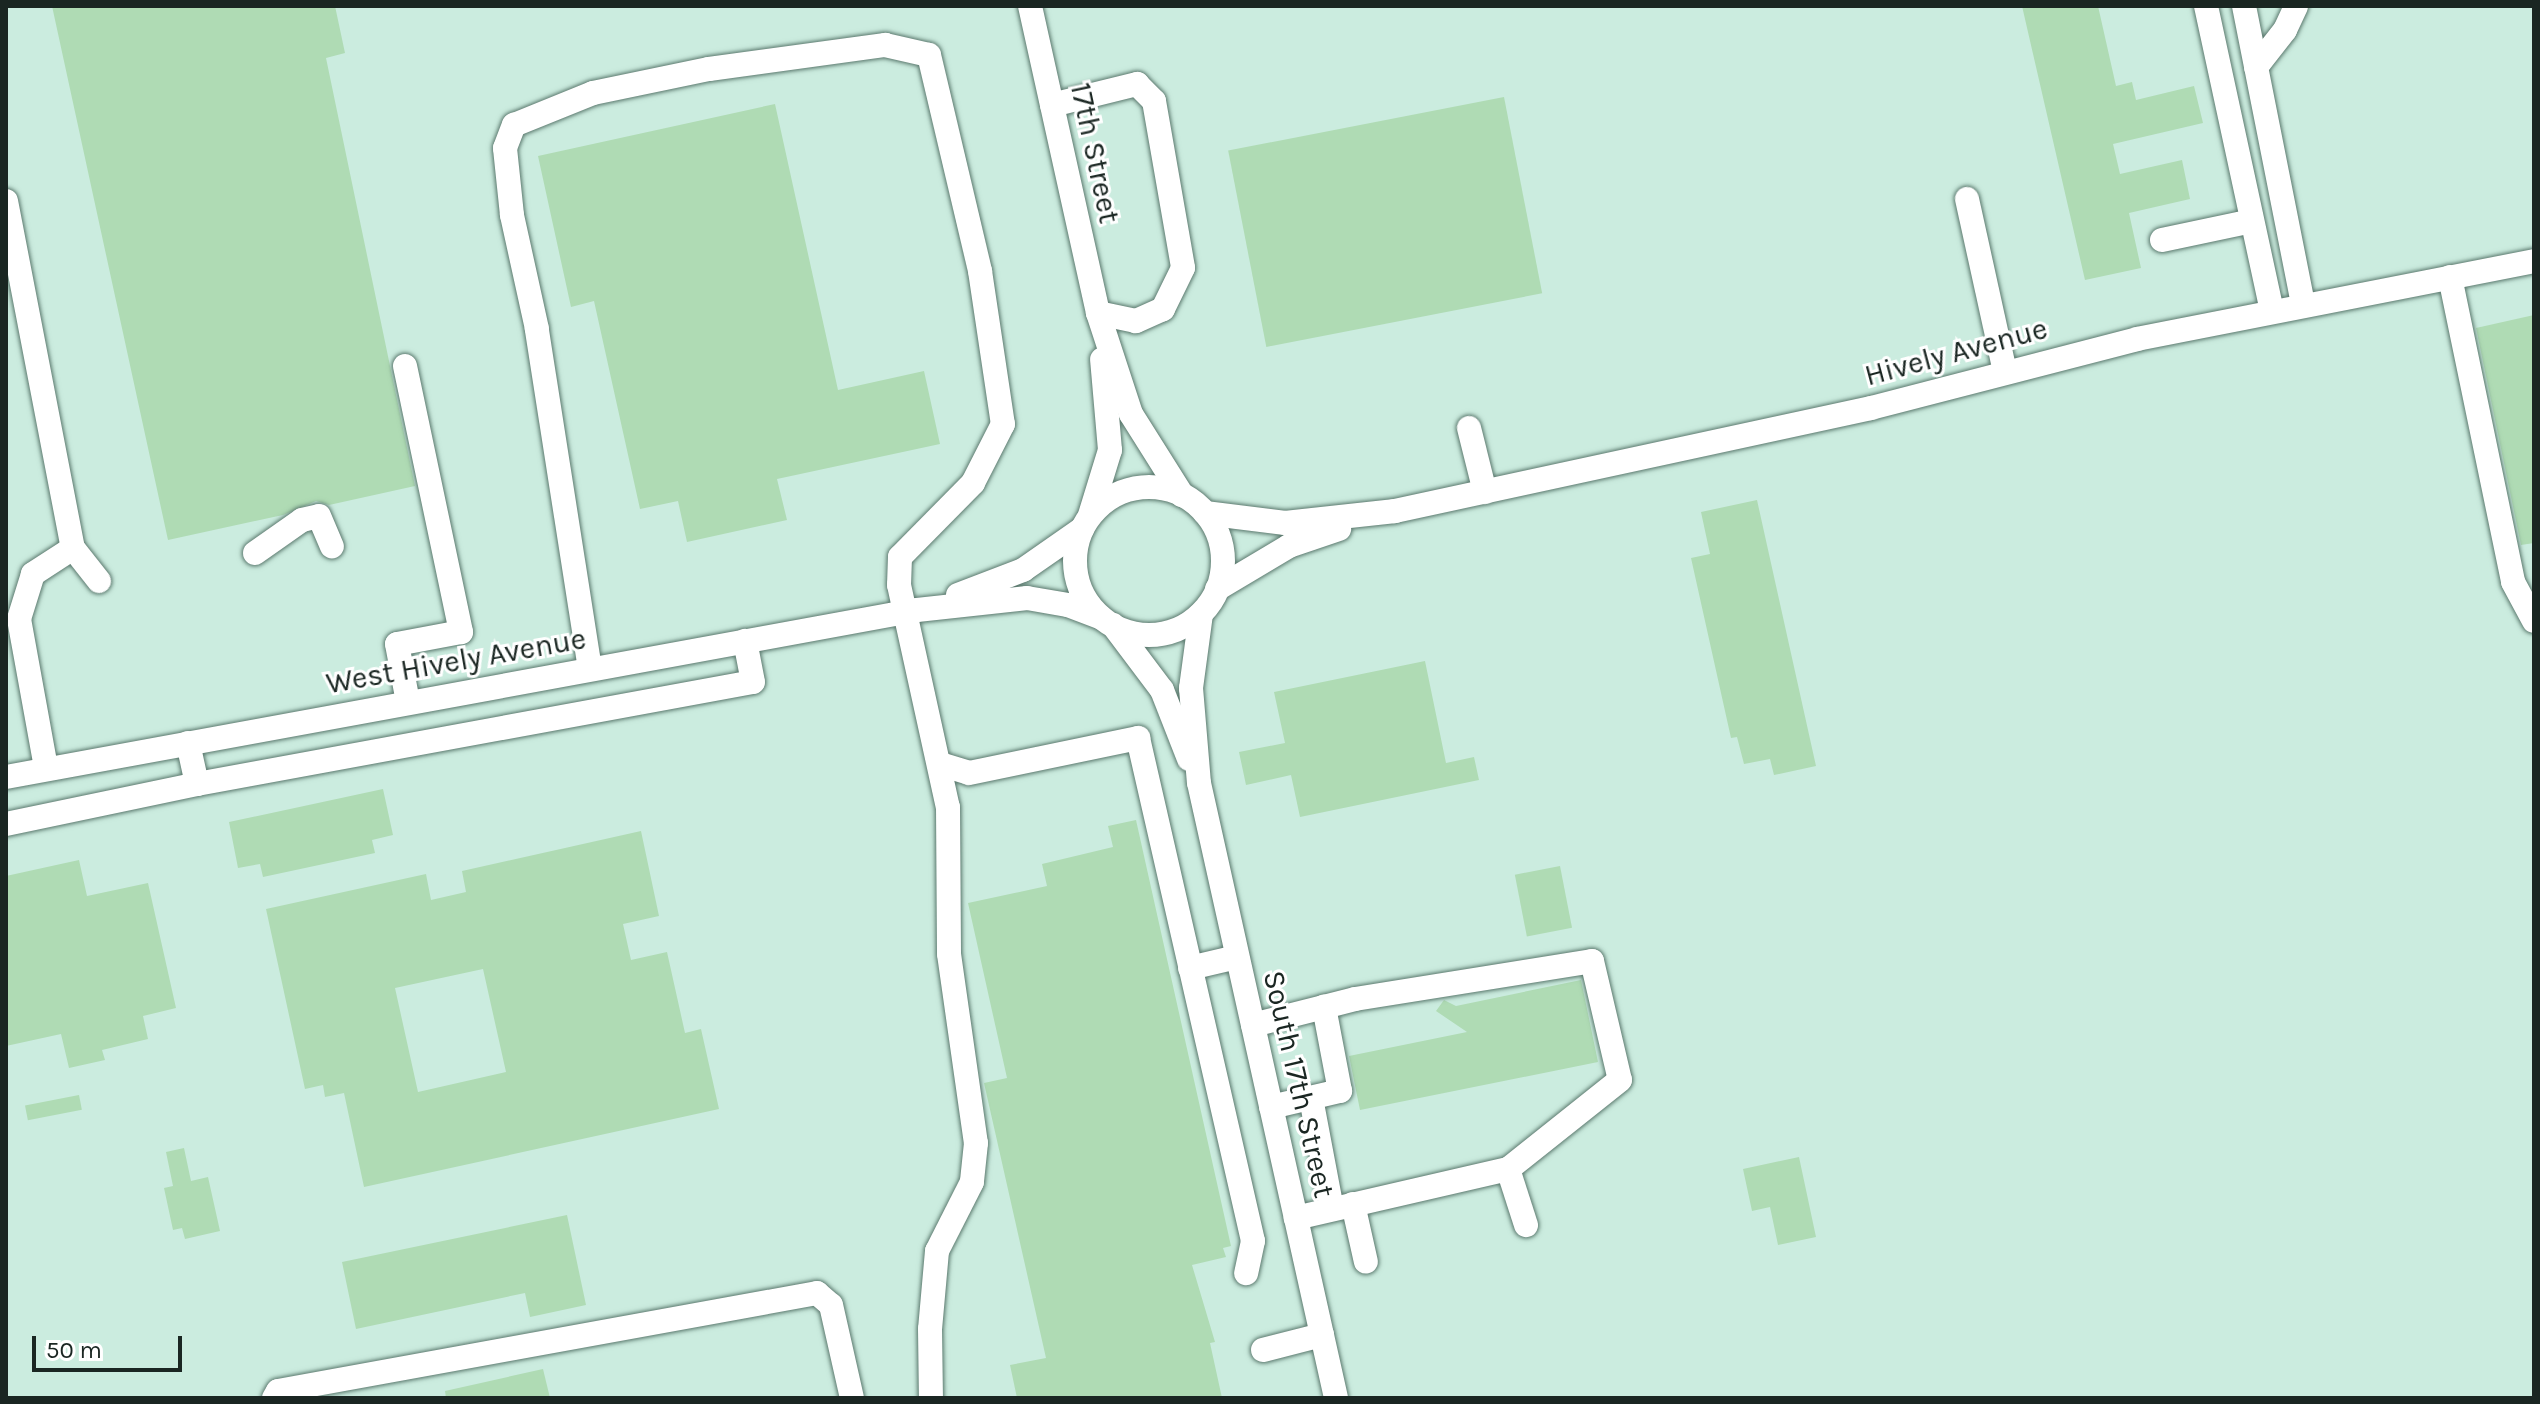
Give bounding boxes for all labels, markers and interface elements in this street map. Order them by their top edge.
street label: 17th Street [1063,79,1127,227]
street label: Hively Avenue [1861,310,2051,394]
street label: West Hively Avenue [323,620,589,702]
street label: South 17th Street [1255,967,1343,1201]
scale bar [36,1320,186,1370]
text: 50 m [46,1336,102,1364]

